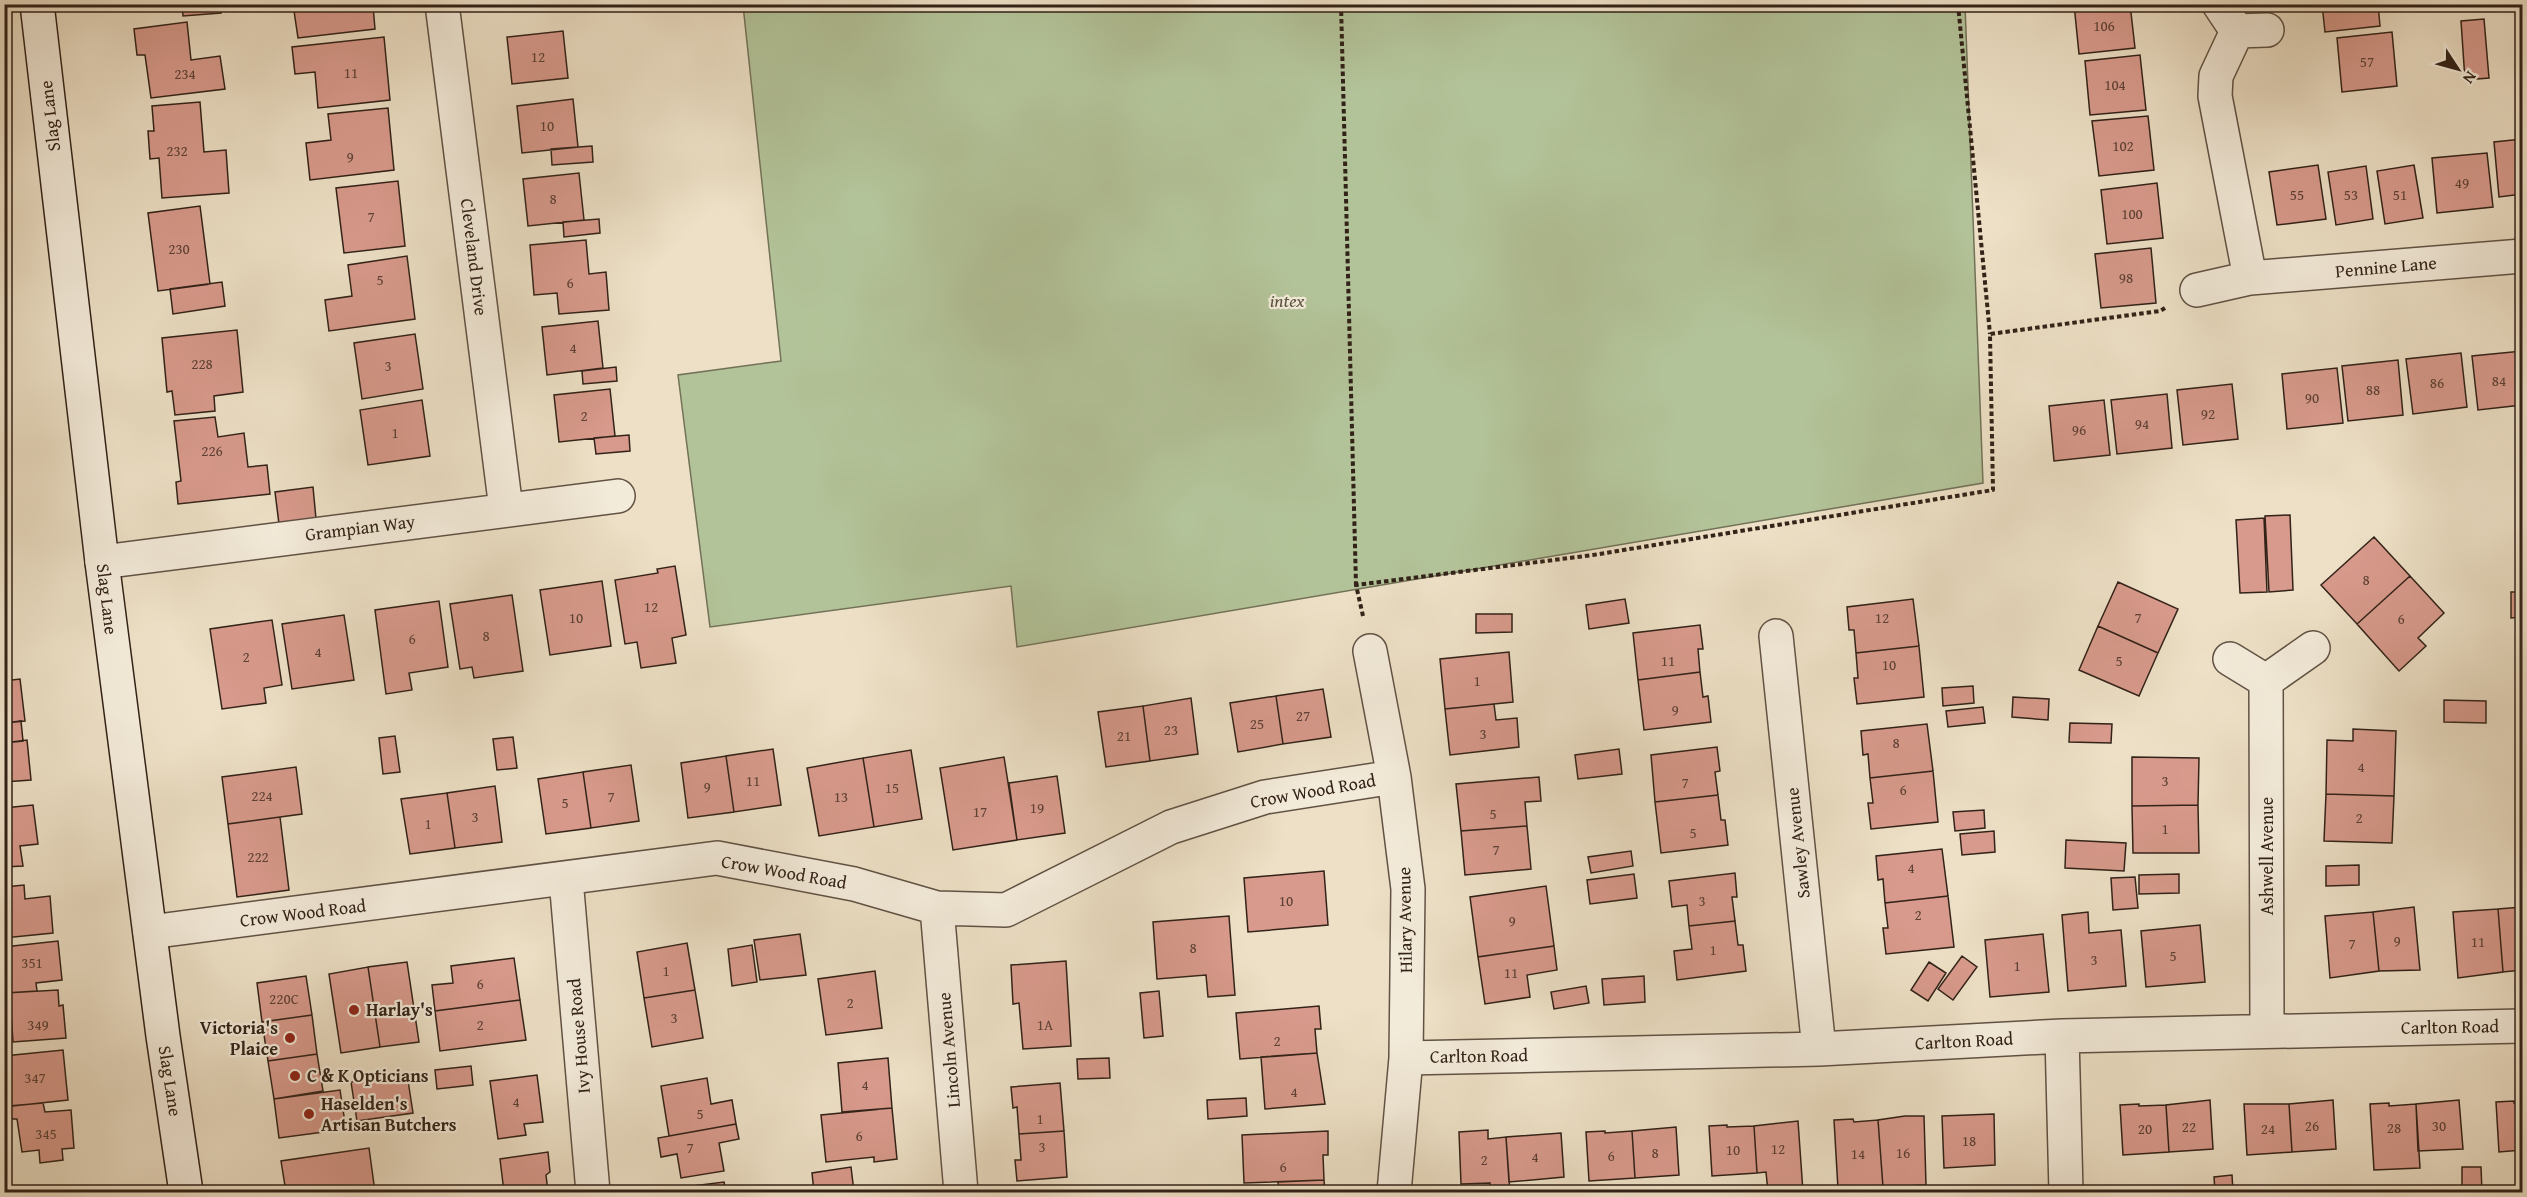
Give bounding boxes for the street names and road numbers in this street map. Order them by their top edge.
street label: Slag Lane [32,79,67,153]
street label: Cleveland Drive [454,197,495,317]
street label: Pennine Lane [2334,249,2438,284]
street label: Grampian Way [303,507,416,548]
street label: Slag Lane [90,562,125,636]
street label: Crow Wood Road [1248,766,1378,815]
street label: Sawley Avenue [1778,786,1817,900]
street label: Ashwell Avenue [2253,797,2280,915]
street label: Crow Wood Road [719,847,849,896]
street label: Hilary Avenue [1390,867,1419,973]
street label: Crow Wood Road [238,891,368,934]
street label: Ivy House Road [560,977,597,1095]
street label: Lincoln Avenue [930,991,967,1109]
street label: Carlton Road [2401,1012,2500,1041]
street label: Carlton Road [1914,1024,2014,1057]
street label: Carlton Road [1430,1041,1529,1070]
street label: Slag Lane [152,1044,189,1118]

